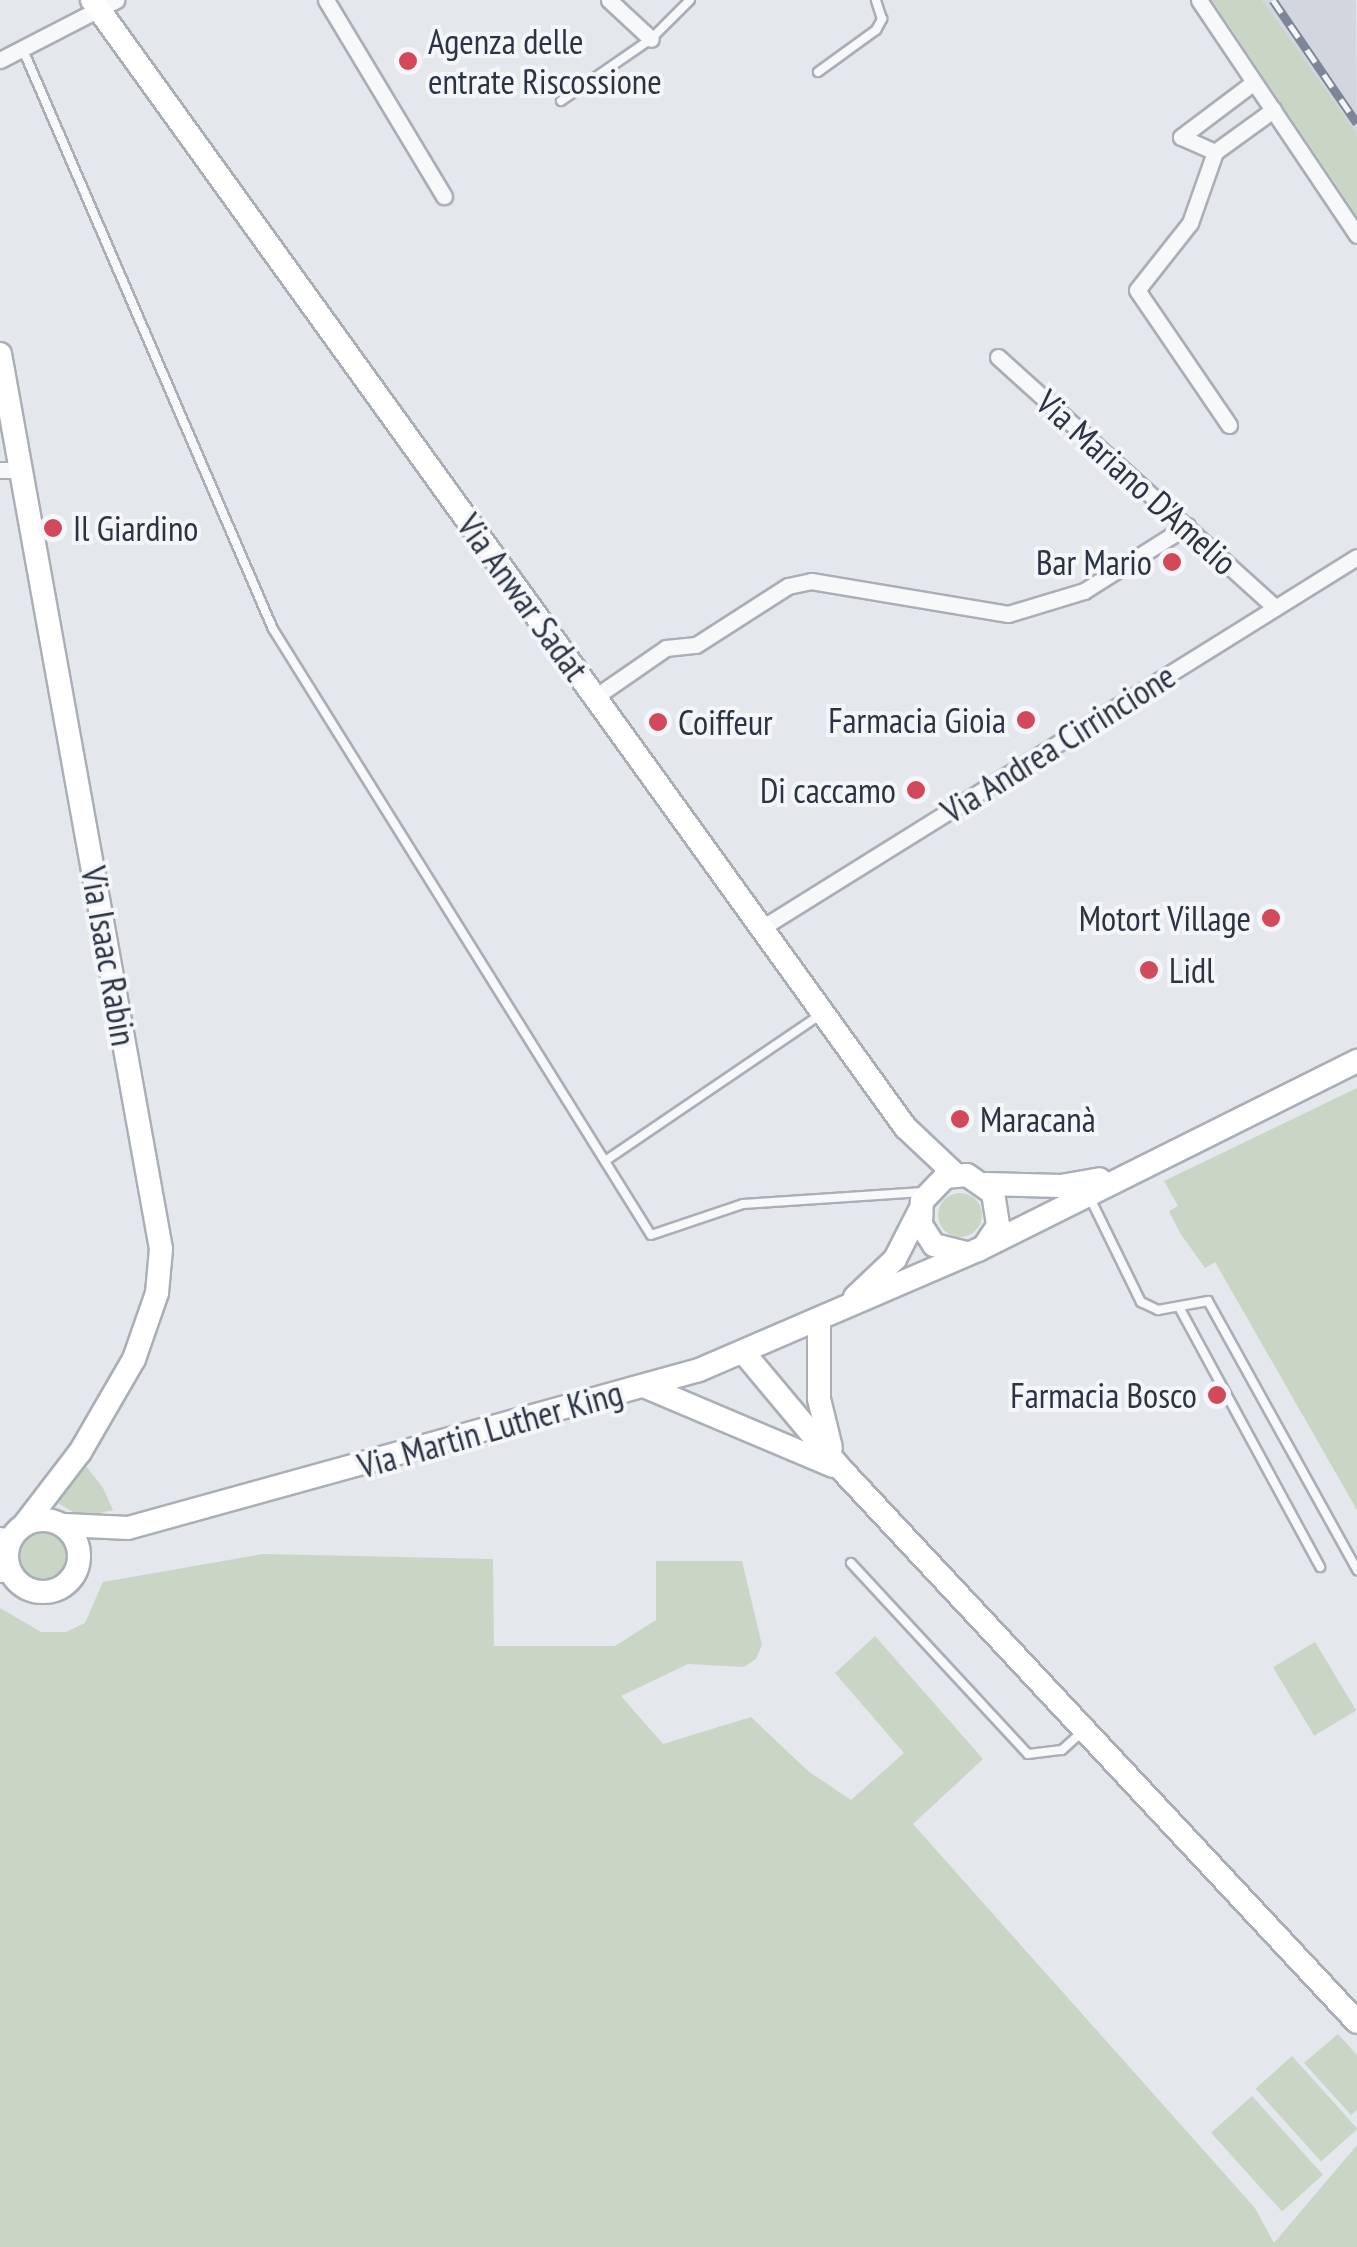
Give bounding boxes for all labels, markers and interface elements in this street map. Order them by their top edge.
place label: Agenza delle entrate Riscossione [428,20,662,102]
marker: Agenza delle entrate Riscossione [397,50,419,72]
street label: Via Mariano D'Amelio [1028,381,1246,583]
street label: Via Anwar Sadat [448,505,598,689]
place label: Il Giardino [73,507,198,549]
marker: Il Giardino [42,517,64,539]
place label: Bar Mario [1036,541,1152,583]
marker: Bar Mario [1161,551,1183,573]
street label: Via Andrea Cirrincione [933,654,1183,832]
place label: Farmacia Gioia [828,699,1006,741]
place label: Coiffeur [678,701,773,743]
marker: Farmacia Gioia [1015,709,1037,731]
marker: Coiffeur [647,711,669,733]
place label: Di caccamo [760,769,896,811]
marker: Di caccamo [905,779,927,801]
street label: Via Isaac Rabin [73,863,145,1049]
place label: Motort Village [1078,897,1251,939]
marker: Motort Village [1260,907,1282,929]
place label: Lidl [1169,949,1214,991]
marker: Lidl [1138,959,1160,981]
place label: Maracanà [980,1098,1096,1140]
marker: Maracanà [949,1108,971,1130]
street label: Via Martin Luther King [353,1371,627,1487]
place label: Farmacia Bosco [1010,1374,1197,1416]
marker: Farmacia Bosco [1206,1384,1228,1406]

